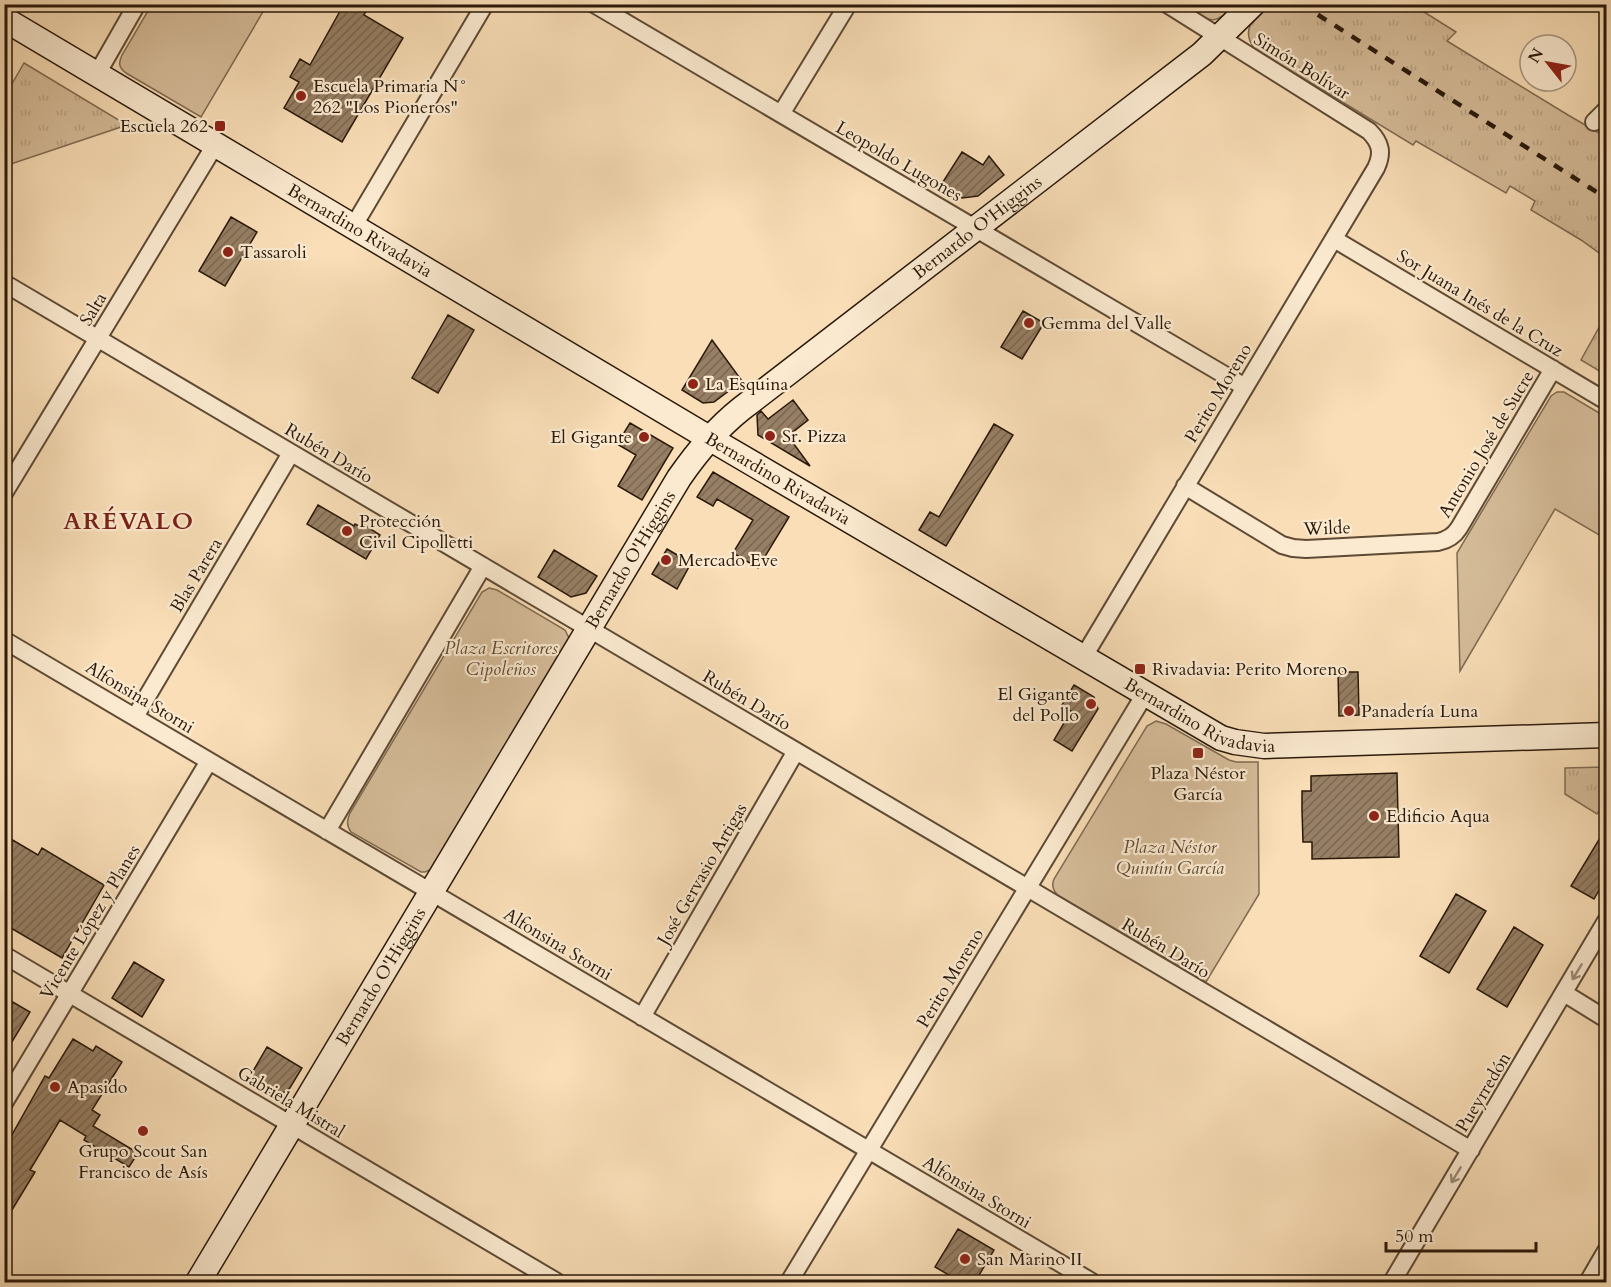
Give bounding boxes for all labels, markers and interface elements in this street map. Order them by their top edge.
street label: Simón Bolívar [1249,27,1355,106]
north arrow [1518,33,1578,93]
text: N [1523,44,1549,67]
place label: Escuela Primaria N° 262 "Los Pioneros" [313,74,468,120]
marker: Escuela Primaria N° 262 "Los Pioneros" [294,89,308,103]
place label: Escuela 262 [120,114,208,139]
street label: Leopoldo Lugones [831,115,966,208]
marker: Escuela 262 [213,119,227,133]
street label: Bernardo O'Higgins [908,170,1047,285]
street label: Bernardino Rivadavia [282,178,437,284]
place label: Tassaroli [240,240,307,265]
street label: Sor Juana Inés de la Cruz [1392,244,1568,363]
marker: Tassaroli [221,245,235,259]
street label: Salta [74,288,113,331]
place label: Gemma del Valle [1041,311,1172,336]
marker: Gemma del Valle [1022,316,1036,330]
street label: Perito Moreno [1179,339,1258,448]
street label: Antonio José de Sucre [1433,366,1540,523]
place label: La Esquina [705,372,788,397]
marker: La Esquina [686,377,700,391]
street label: Rubén Darío [280,417,378,490]
place label: Sr. Pizza [782,424,847,449]
place label: El Gigante [550,425,632,450]
street label: Bernardino Rivadavia [700,426,855,531]
marker: Sr. Pizza [763,429,777,443]
marker: El Gigante [637,430,651,444]
street label: Bernardo O'Higgins [580,486,682,633]
district label: ARÉVALO [63,505,195,538]
place label: Protección Civil Cipolletti [359,509,473,555]
street label: Wilde [1302,515,1351,542]
marker: Protección Civil Cipolletti [340,524,354,538]
street label: Blas Parera [164,533,229,617]
place label: Mercado Eve [678,548,778,573]
marker: Mercado Eve [659,553,673,567]
park label: Plaza Escritores Cipoleños [444,636,558,682]
street label: Alfonsina Storni [81,655,199,740]
place label: Rivadavia: Perito Moreno [1152,657,1347,682]
marker: Rivadavia: Perito Moreno [1133,662,1147,676]
street label: Rubén Darío [698,664,796,737]
street label: Bernardino Rivadavia [1120,672,1276,759]
place label: El Gigante del Pollo [997,682,1079,728]
marker: El Gigante del Pollo [1084,697,1098,711]
place label: Panadería Luna [1361,699,1478,724]
marker: Panadería Luna [1342,704,1356,718]
marker: Plaza Néstor García [1191,746,1205,760]
place label: Plaza Néstor García [1150,761,1246,807]
street label: José Gervasio Artigas [650,799,753,953]
place label: Edificio Aqua [1386,804,1490,829]
marker: Edificio Aqua [1367,809,1381,823]
park label: Plaza Néstor Quintín García [1116,835,1224,881]
street label: Vicente López y Planes [34,840,147,1004]
street label: Alfonsina Storni [499,902,617,987]
street label: Bernardo O'Higgins [330,903,432,1051]
street label: Rubén Darío [1117,912,1215,985]
street label: Perito Moreno [911,924,990,1033]
one-way arrow [1570,963,1582,980]
street label: Pueyrredón [1450,1047,1517,1137]
street label: Gabriela Mistral [232,1060,350,1145]
place label: Apasido [67,1075,128,1100]
marker: Apasido [48,1080,62,1094]
marker: Grupo Scout San Francisco de Asís [136,1124,150,1138]
place label: Grupo Scout San Francisco de Asís [78,1139,208,1185]
street label: Alfonsina Storni [918,1150,1036,1235]
one-way arrow [1449,1166,1461,1183]
scale bar [1386,1215,1536,1253]
text: 50 m [1395,1224,1434,1249]
place label: San Marino II [977,1247,1082,1272]
marker: San Marino II [958,1252,972,1266]

